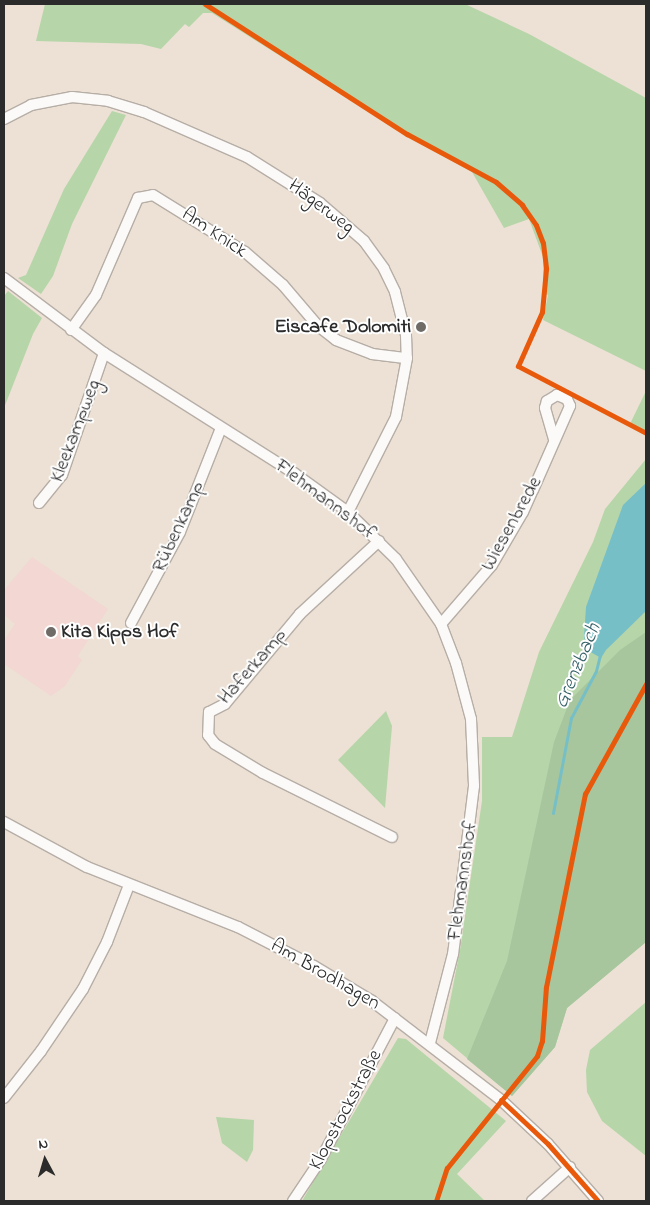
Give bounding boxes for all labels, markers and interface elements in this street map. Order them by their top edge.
street label: Hägerweg [283,174,359,240]
street label: Am Knick [177,202,251,264]
place label: Eiscafe Dolomiti [275,315,411,339]
marker: Eiscafe Dolomiti [415,321,427,333]
street label: Kleekampweg [45,376,107,486]
street label: Flehmannshof [270,454,380,546]
street label: Wiesenbrede [476,473,548,575]
street label: Rübenkamp [147,478,211,576]
place label: Kita Kipps Hof [61,620,178,644]
water label: Grenzbach [549,620,607,712]
street label: Haferkamp [213,624,293,710]
marker: Kita Kipps Hof [45,626,57,638]
street label: Flehmannshof [443,820,483,942]
street label: Am Brodhagen [266,934,384,1016]
street label: Klopstockstraße [304,1046,388,1174]
text: N [38,1134,49,1156]
north arrow [20,1135,70,1185]

